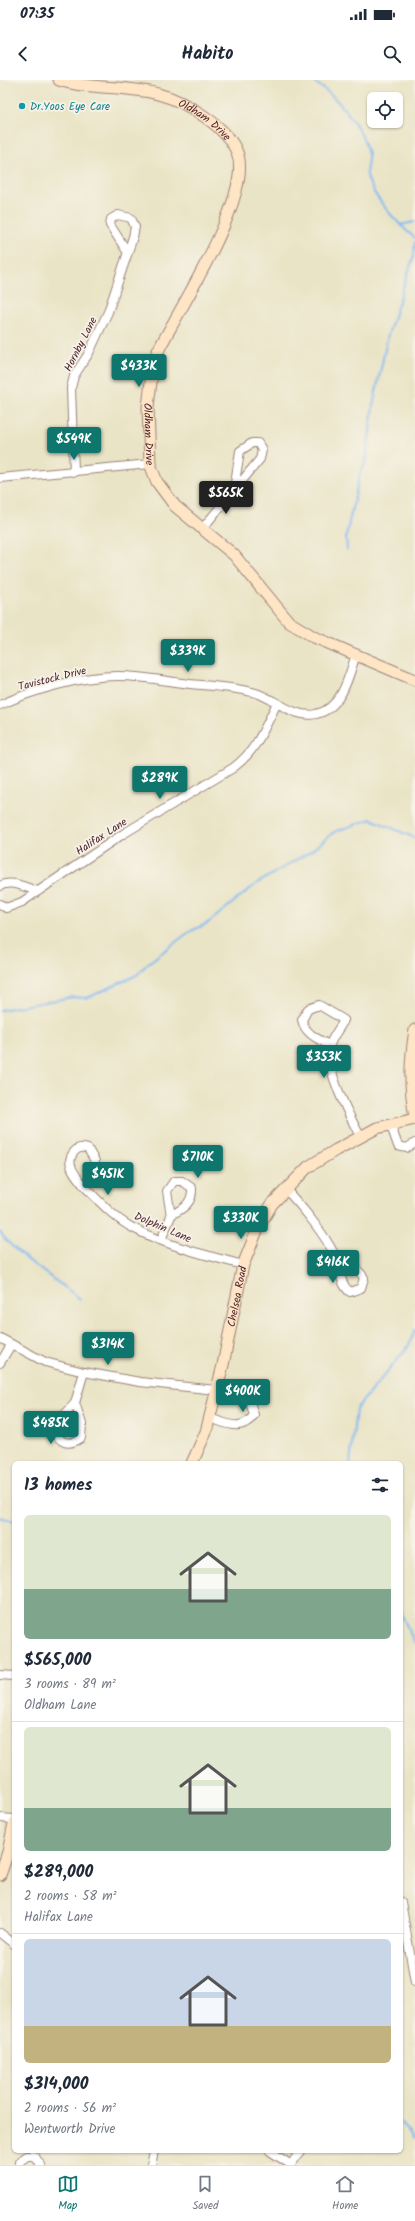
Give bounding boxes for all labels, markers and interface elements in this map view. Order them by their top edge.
text: 07:35 [20,2,54,26]
text: Habito [181,40,234,69]
icon: back [12,43,34,65]
icon: search [381,43,403,65]
map controls [367,92,403,128]
button: locate [367,92,403,128]
street label: Oldham Drive [175,95,235,145]
place label: Dr.Yoos Eye Care [30,98,110,116]
marker: Dr.Yoos Eye Care [17,101,27,111]
street label: Hornby Lane [59,314,102,375]
pin: $433K [111,354,167,388]
text: $433K [121,356,157,377]
street label: Oldham Drive [138,402,158,466]
pin: $549K [46,427,102,461]
text: $549K [56,429,92,450]
pin: $565K [198,481,254,515]
text: $565K [208,483,244,504]
pin: $339K [160,639,216,673]
text: $339K [170,641,206,662]
street label: Tavistock Drive [16,662,88,696]
pin: $289K [132,766,188,800]
text: $289K [141,768,179,789]
street label: Halifax Lane [72,813,131,860]
pin: $353K [296,1045,352,1079]
text: $353K [306,1047,342,1068]
pin: $710K [170,1145,226,1179]
text: $710K [182,1147,214,1168]
pin: $451K [80,1162,136,1196]
text: $451K [91,1164,125,1185]
pin: $330K [213,1206,269,1240]
street label: Dolphin Lane [131,1208,194,1248]
text: $330K [223,1208,259,1229]
pin: $416K [305,1250,361,1284]
text: $416K [316,1252,350,1273]
street label: Chelsea Road [223,1264,253,1329]
pin: $314K [80,1332,136,1366]
text: $314K [91,1334,125,1355]
pin: $400K [215,1379,271,1413]
text: $400K [225,1381,261,1402]
pin: $485K [23,1411,79,1445]
text: $485K [33,1413,69,1434]
text: 13 homes [24,1472,92,1499]
icon: filters [369,1474,391,1496]
icon: home [172,1541,244,1613]
text: $565,000 [24,1647,91,1674]
text: 3 rooms · 89 m² [24,1674,116,1695]
text: Oldham Lane [24,1695,96,1716]
icon: home [172,1753,244,1825]
text: $289,000 [24,1859,93,1886]
text: 2 rooms · 58 m² [24,1886,117,1907]
text: Halifax Lane [24,1907,93,1928]
icon: home [172,1965,244,2037]
text: $314,000 [24,2071,88,2098]
text: 2 rooms · 56 m² [24,2098,116,2119]
text: Wentworth Drive [24,2119,115,2140]
tab: Map [57,2173,79,2215]
tab: Saved [192,2173,219,2215]
tab: Home [332,2173,358,2215]

